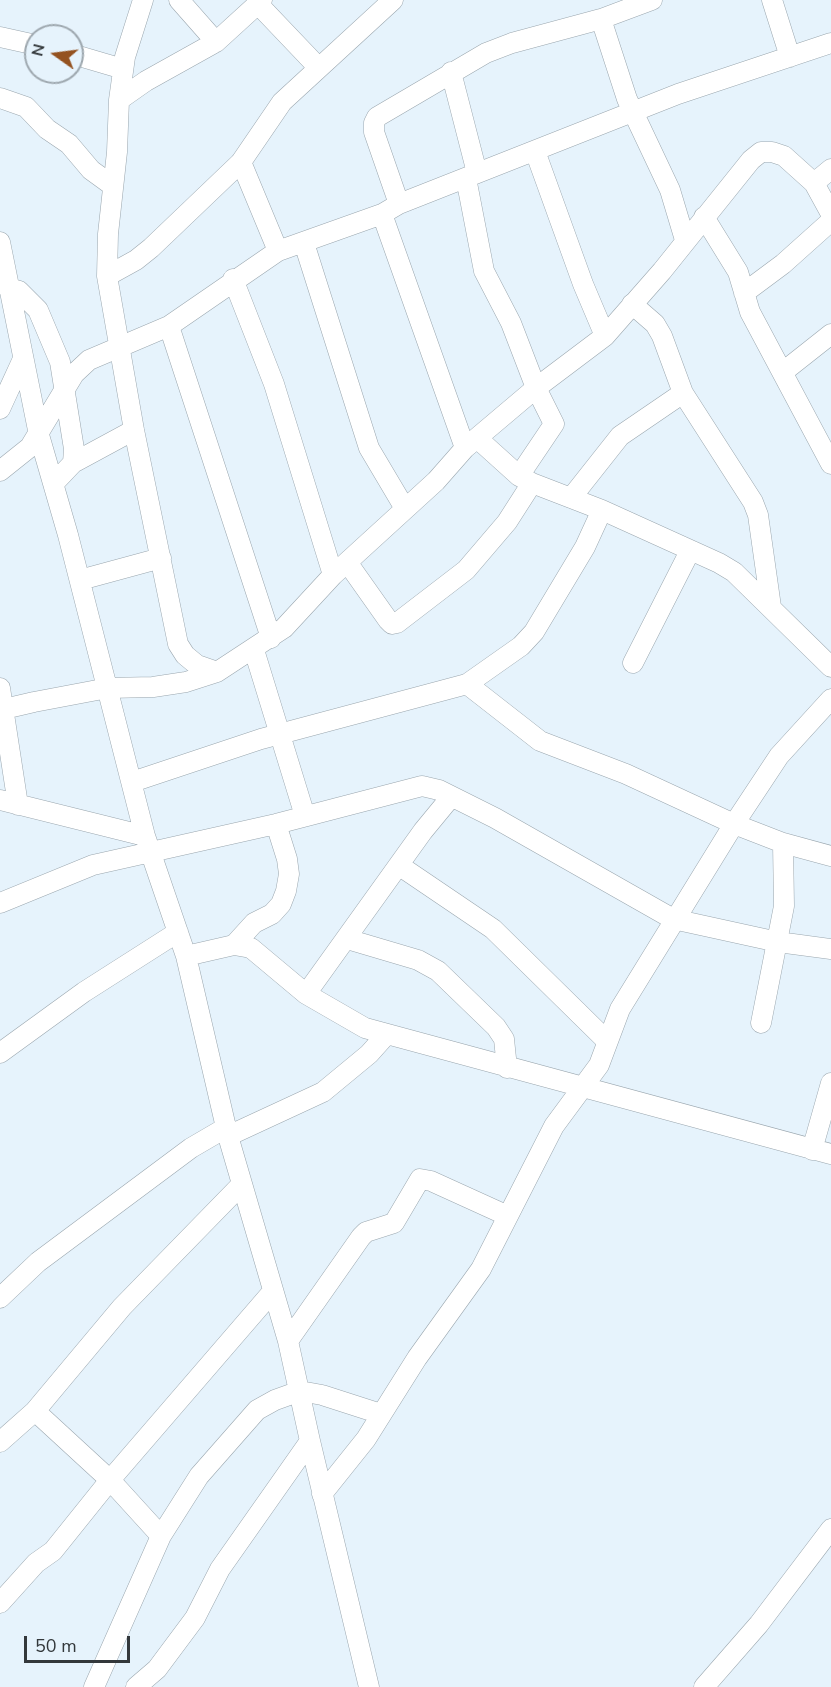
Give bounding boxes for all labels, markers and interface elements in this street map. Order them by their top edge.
north arrow [24,24,84,84]
text: N [26,42,51,59]
scale bar [27,1624,134,1662]
text: 50 m [35,1634,77,1658]

